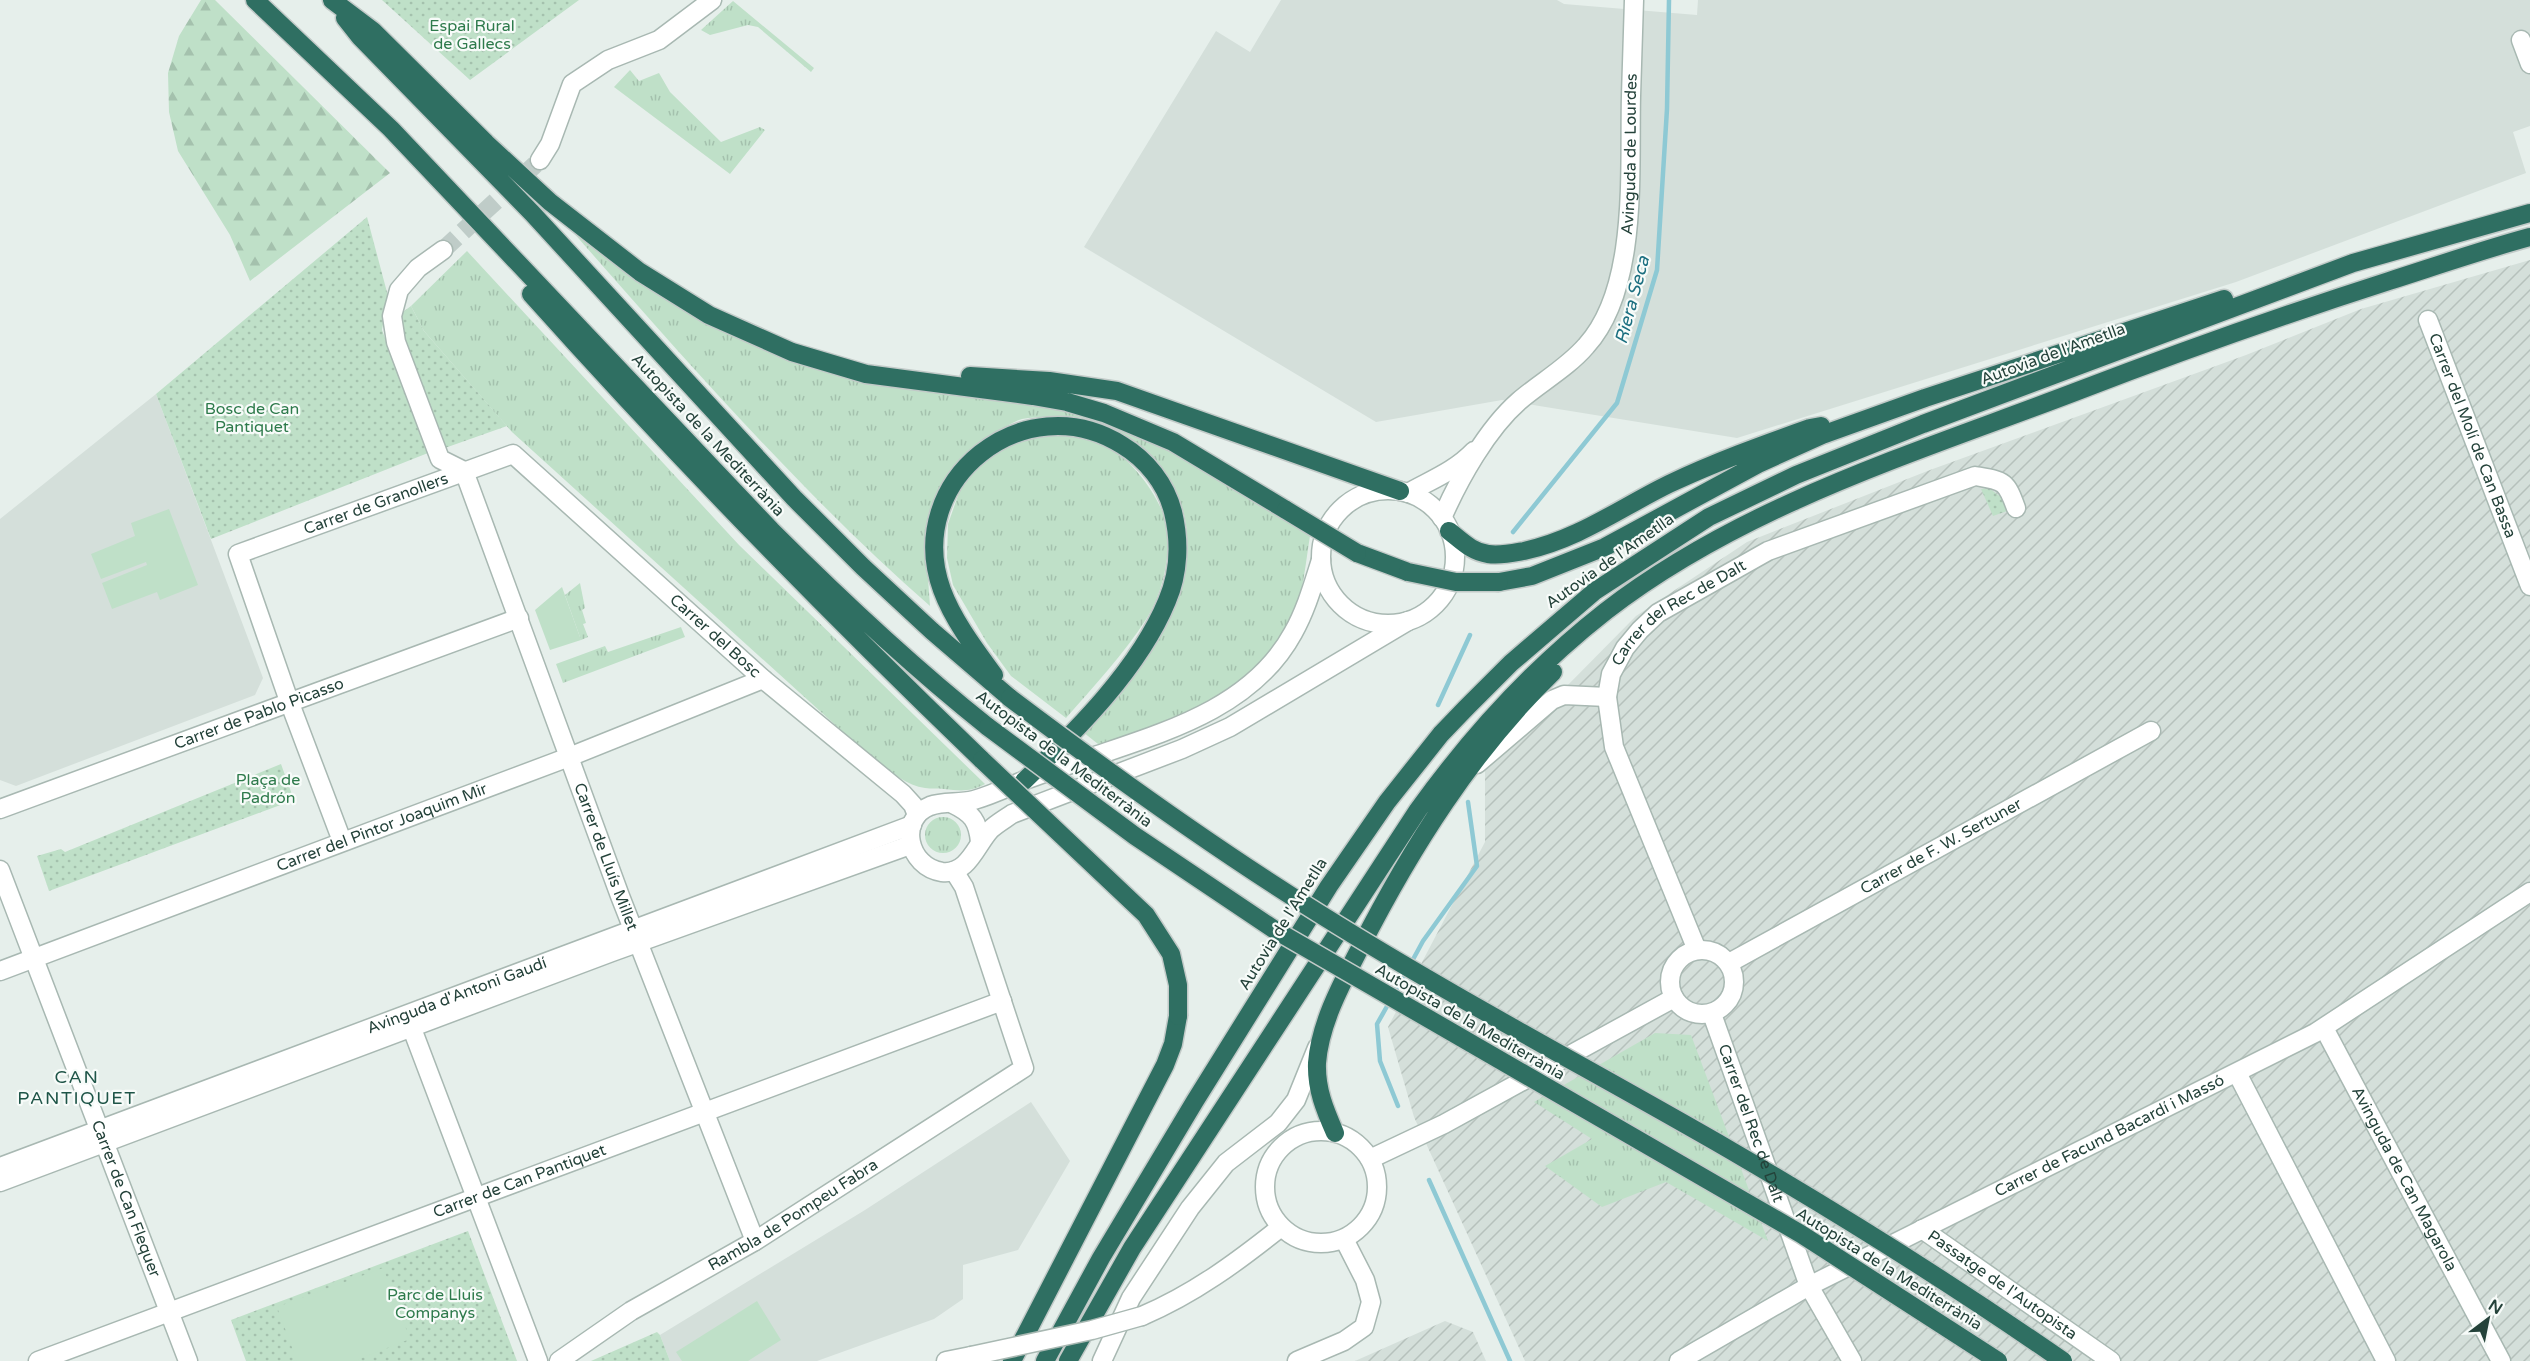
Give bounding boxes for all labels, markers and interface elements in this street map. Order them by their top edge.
park label: Espai Rural de Gallecs [429,16,515,54]
street label: Avinguda de Lourdes [1617,73,1642,236]
water label: Riera Seca [1610,253,1655,346]
street label: Autovia de l'Ametlla [1978,319,2128,389]
street label: Carrer del Molí de Can Bassa [2424,331,2521,541]
street label: Autopista de la Mediterrània [627,349,789,521]
park label: Bosc de Can Pantiquet [205,399,299,437]
street label: Carrer de Granollers [301,468,451,539]
street label: Autovia de l'Ametlla [1542,509,1678,613]
street label: Carrer del Rec de Dalt [1607,556,1749,669]
street label: Carrer del Bosc [666,590,765,682]
street label: Carrer de Pablo Picasso [171,673,347,754]
street label: Autopista de la Mediterrània [972,686,1156,832]
park label: Plaça de Padrón [236,770,300,808]
street label: Carrer del Pintor Joaquim Mir [274,778,491,876]
street label: Carrer de Lluís Millet [569,780,643,934]
street label: Carrer de F. W. Sertuner [1857,794,2026,899]
street label: Autovia de l'Ametlla [1234,854,1332,994]
street label: Avinguda d'Antoni Gaudí [364,953,550,1038]
street label: Autopista de la Mediterrània [1371,959,1569,1085]
street label: Carrer del Rec de Dalt [1714,1042,1788,1205]
district label: CAN PANTIQUET [17,1066,137,1109]
street label: Carrer de Facund Bacardí i Massó [1991,1070,2228,1202]
street label: Avinguda de Can Magarola [2347,1083,2462,1275]
street label: Carrer de Can Flequer [87,1117,165,1281]
street label: Carrer de Can Pantiquet [430,1140,609,1223]
street label: Rambla de Pompeu Fabra [705,1155,882,1275]
street label: Autopista de la Mediterrània [1792,1203,1986,1335]
street label: Passatge de l'Autopista [1924,1226,2081,1344]
park label: Parc de Lluis Companys [387,1285,483,1323]
north arrow [2458,1289,2518,1349]
text: N [2485,1295,2506,1319]

